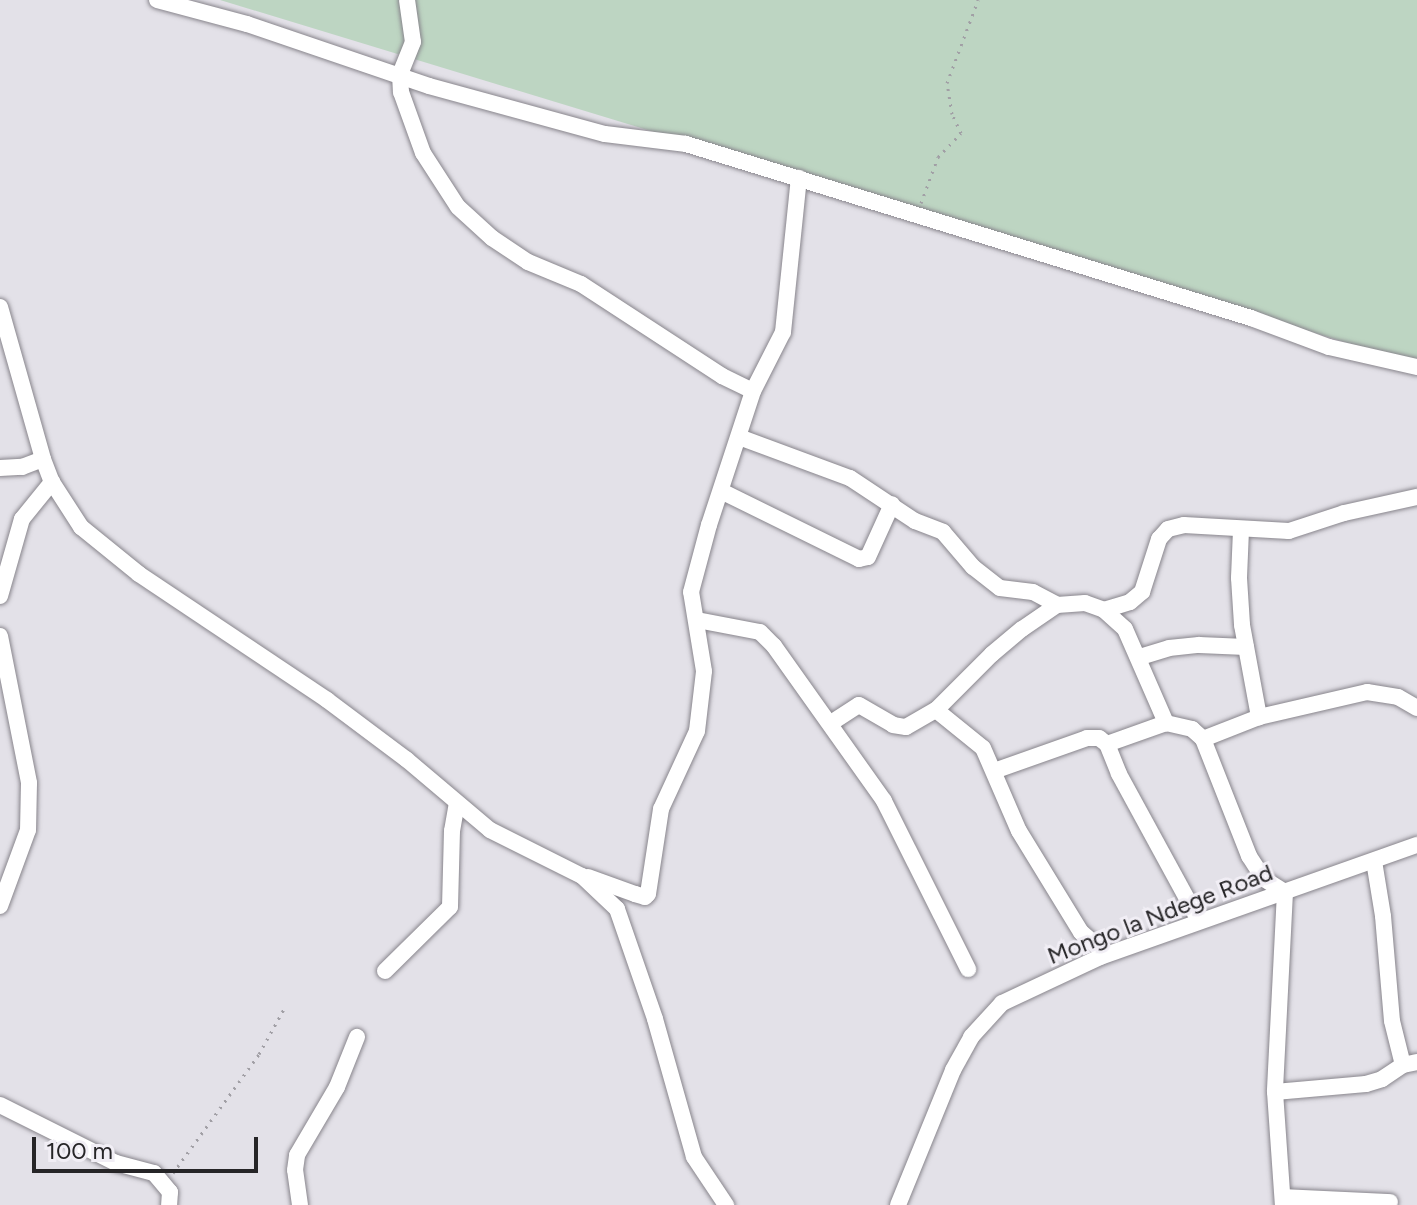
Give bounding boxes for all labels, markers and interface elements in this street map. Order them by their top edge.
street label: Mongo la Ndege Road [1043,858,1277,970]
scale bar [36,1121,262,1171]
text: 100 m [46,1136,113,1165]

